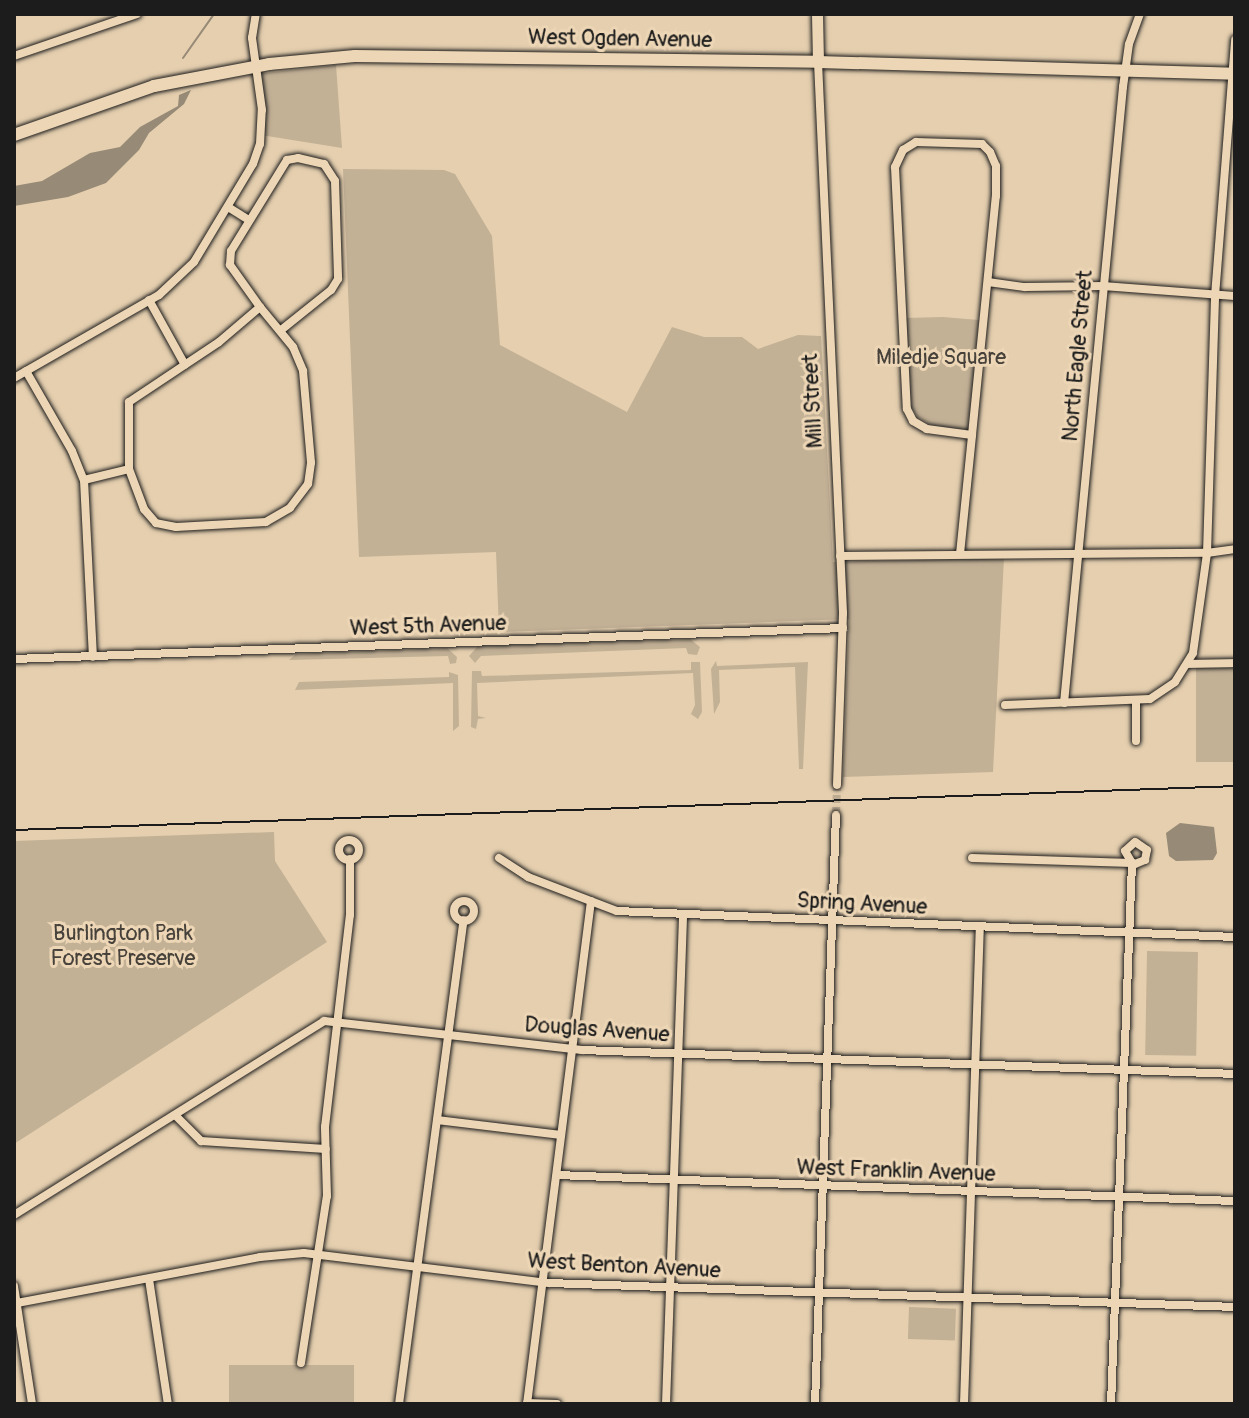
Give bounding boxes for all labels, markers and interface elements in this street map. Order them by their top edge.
street label: West Ogden Avenue [528,24,712,54]
street label: North Eagle Street [1057,269,1099,443]
park label: Miledje Square [876,345,1006,371]
street label: Mill Street [797,353,829,449]
street label: West 5th Avenue [349,610,507,642]
street label: Spring Avenue [796,887,928,921]
park label: Burlington Park Forest Preserve [51,920,195,972]
street label: Douglas Avenue [524,1012,670,1048]
street label: West Franklin Avenue [796,1154,996,1188]
street label: West Benton Avenue [527,1248,721,1284]

